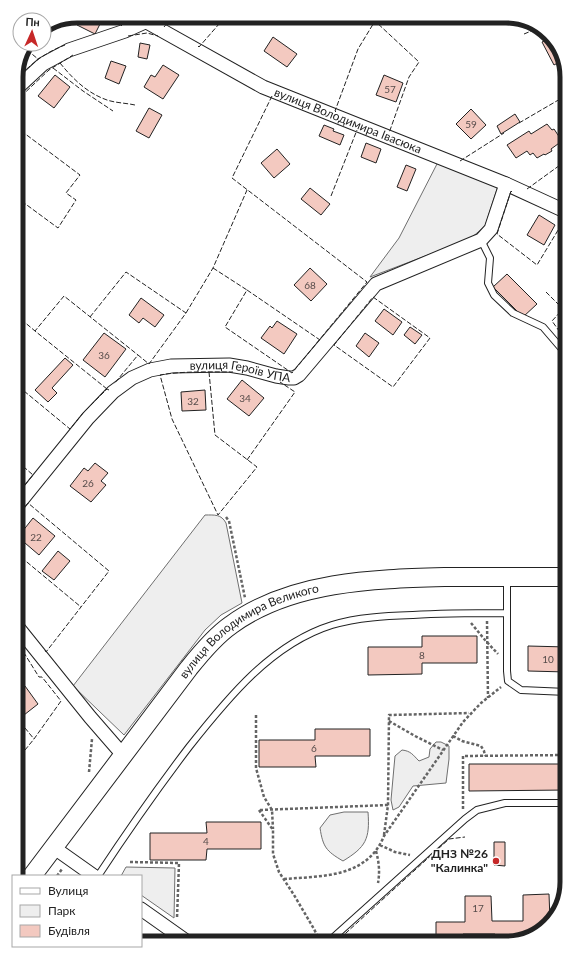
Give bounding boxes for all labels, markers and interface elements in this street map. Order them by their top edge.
north arrow [12,12,52,52]
text: Пн [25,15,40,28]
house number: 57 [384,83,396,95]
street label: вулиця Володимира Івасюка [272,84,424,157]
house number: 59 [465,118,477,130]
house number: 68 [304,279,316,291]
house number: 36 [98,349,110,361]
street label: вулиця Героїв УПА [189,357,293,385]
house number: 34 [239,392,251,404]
house number: 32 [187,395,199,407]
house number: 26 [82,477,94,489]
house number: 22 [30,531,42,543]
street label: вулиця Володимира Великого [176,580,320,681]
house number: 8 [419,649,425,661]
house number: 10 [542,653,554,665]
house number: 6 [311,742,317,754]
house number: 4 [203,835,209,847]
place label: ДНЗ №26 "Калинка" [431,846,488,875]
marker: ДНЗ №26 "Калинка" [491,856,501,866]
legend [12,875,142,947]
text: Вулиця [48,883,88,898]
house number: 17 [472,902,484,914]
text: Парк [48,903,76,918]
text: Будівля [48,923,90,938]

